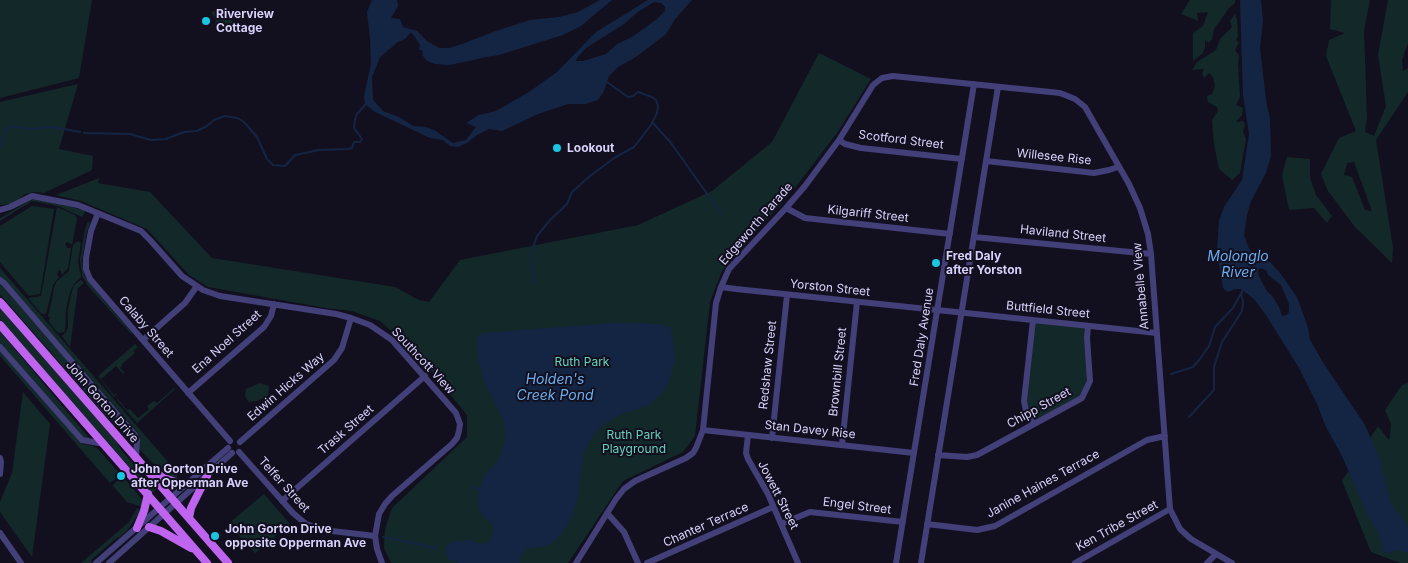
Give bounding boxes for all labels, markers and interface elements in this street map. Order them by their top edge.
place label: Riverview Cottage [216,7,274,35]
marker: Riverview Cottage [200,15,212,27]
street label: Scotford Street [858,128,944,152]
place label: Lookout [567,141,614,155]
marker: Lookout [551,142,563,154]
street label: Willesee Rise [1016,146,1092,168]
street label: Edgeworth Parade [716,180,796,268]
street label: Kilgariff Street [827,203,909,225]
street label: Haviland Street [1019,222,1107,246]
street label: Annabelle View [1130,242,1152,330]
place label: Fred Daly after Yorston [946,249,1022,277]
water label: Molonglo River [1207,249,1269,282]
marker: Fred Daly after Yorston [930,257,942,269]
street label: Yorston Street [789,277,871,299]
street label: Fred Daly Avenue [907,287,937,387]
street label: Calaby Street [116,294,176,360]
street label: Buttfield Street [1005,298,1091,322]
street label: Ena Noel Street [190,307,264,377]
street label: Redshaw Street [756,320,780,410]
street label: Southcott View [388,325,458,397]
street label: Brownbill Street [826,327,850,417]
street label: Edwin Hicks Way [245,350,327,424]
park label: Ruth Park [555,355,609,369]
street label: John Gorton Drive [63,358,141,446]
water label: Holden's Creek Pond [516,372,594,404]
street label: Chipp Street [1005,385,1073,431]
street label: Trask Street [315,402,377,458]
street label: Stan Davey Rise [764,418,856,442]
park label: Ruth Park Playground [602,428,666,456]
street label: Janine Haines Terrace [984,447,1102,521]
street label: Telfer Street [255,454,313,516]
street label: Jowett Street [755,458,801,532]
place label: John Gorton Drive after Opperman Ave [131,462,248,490]
marker: John Gorton Drive after Opperman Ave [115,470,127,482]
street label: Engel Street [822,495,892,517]
street label: Ken Tribe Street [1074,498,1160,554]
street label: Chanter Terrace [661,500,751,550]
place label: John Gorton Drive opposite Opperman Ave [225,522,366,550]
marker: John Gorton Drive opposite Opperman Ave [209,530,221,542]

